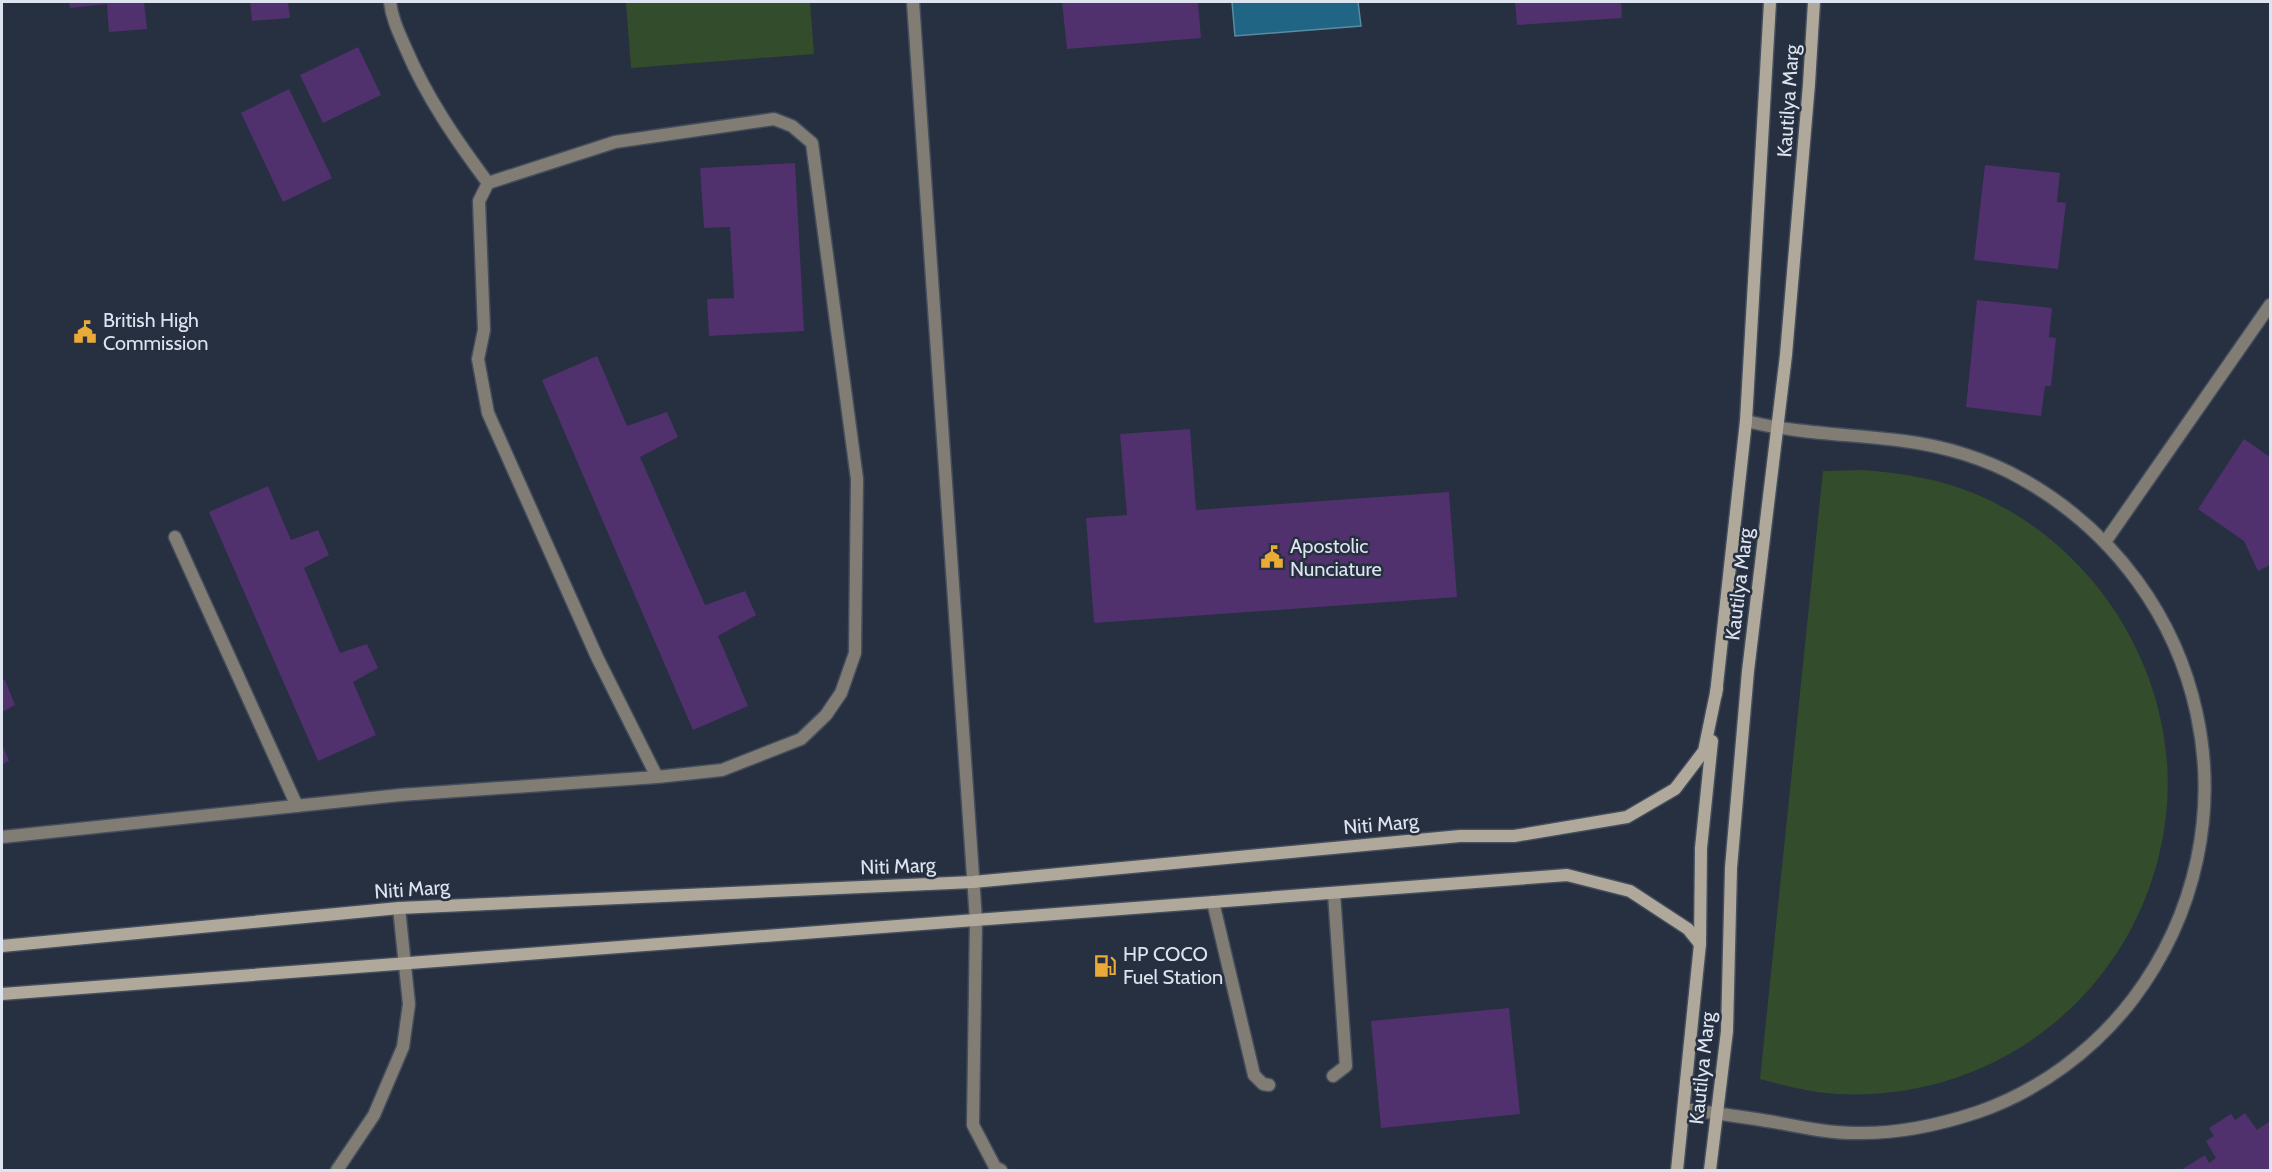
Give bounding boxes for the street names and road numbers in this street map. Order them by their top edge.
street label: Kautilya Marg [1772,43,1804,158]
street label: Kautilya Marg [1720,525,1758,642]
street label: Niti Marg [1342,809,1421,839]
street label: Niti Marg [860,853,937,879]
street label: Niti Marg [374,874,452,904]
street label: Kautilya Marg [1684,1010,1720,1125]

